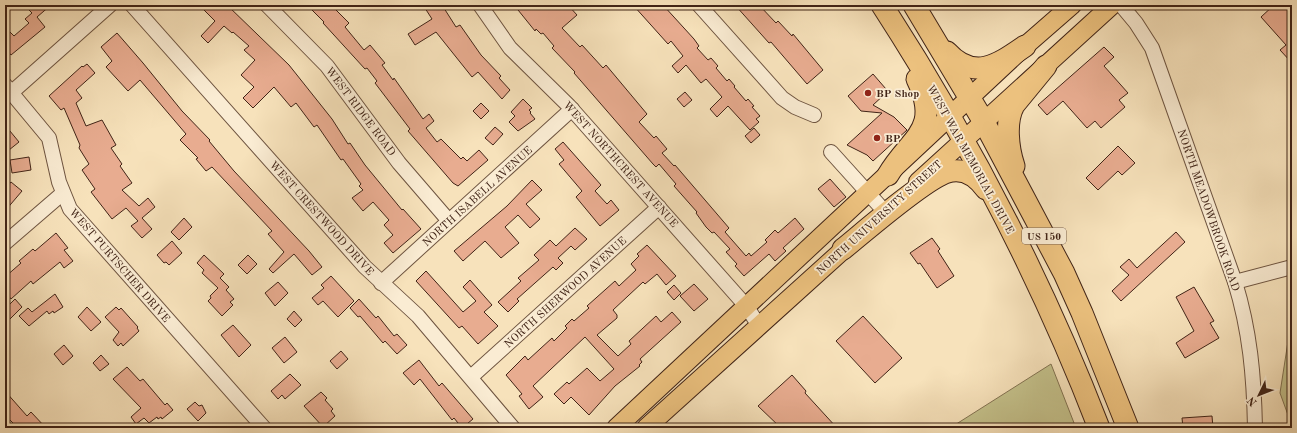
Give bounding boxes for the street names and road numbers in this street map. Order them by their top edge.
street label: WEST RIDGE ROAD [323,65,397,159]
street label: WEST WAR MEMORIAL DRIVE [924,83,1015,236]
street label: WEST NORTHCREST AVENUE [560,100,679,230]
street label: NORTH MEADOWBROOK ROAD [1175,128,1241,293]
street label: NORTH ISABELL AVENUE [421,145,535,249]
street label: NORTH UNIVERSITY STREET [815,159,945,277]
street label: WEST CRESTWOOD DRIVE [267,160,375,278]
street label: WEST PURTSCHER DRIVE [67,207,171,325]
road number: US 150 [1022,228,1066,244]
street label: NORTH SHERWOOD AVENUE [503,235,629,351]

